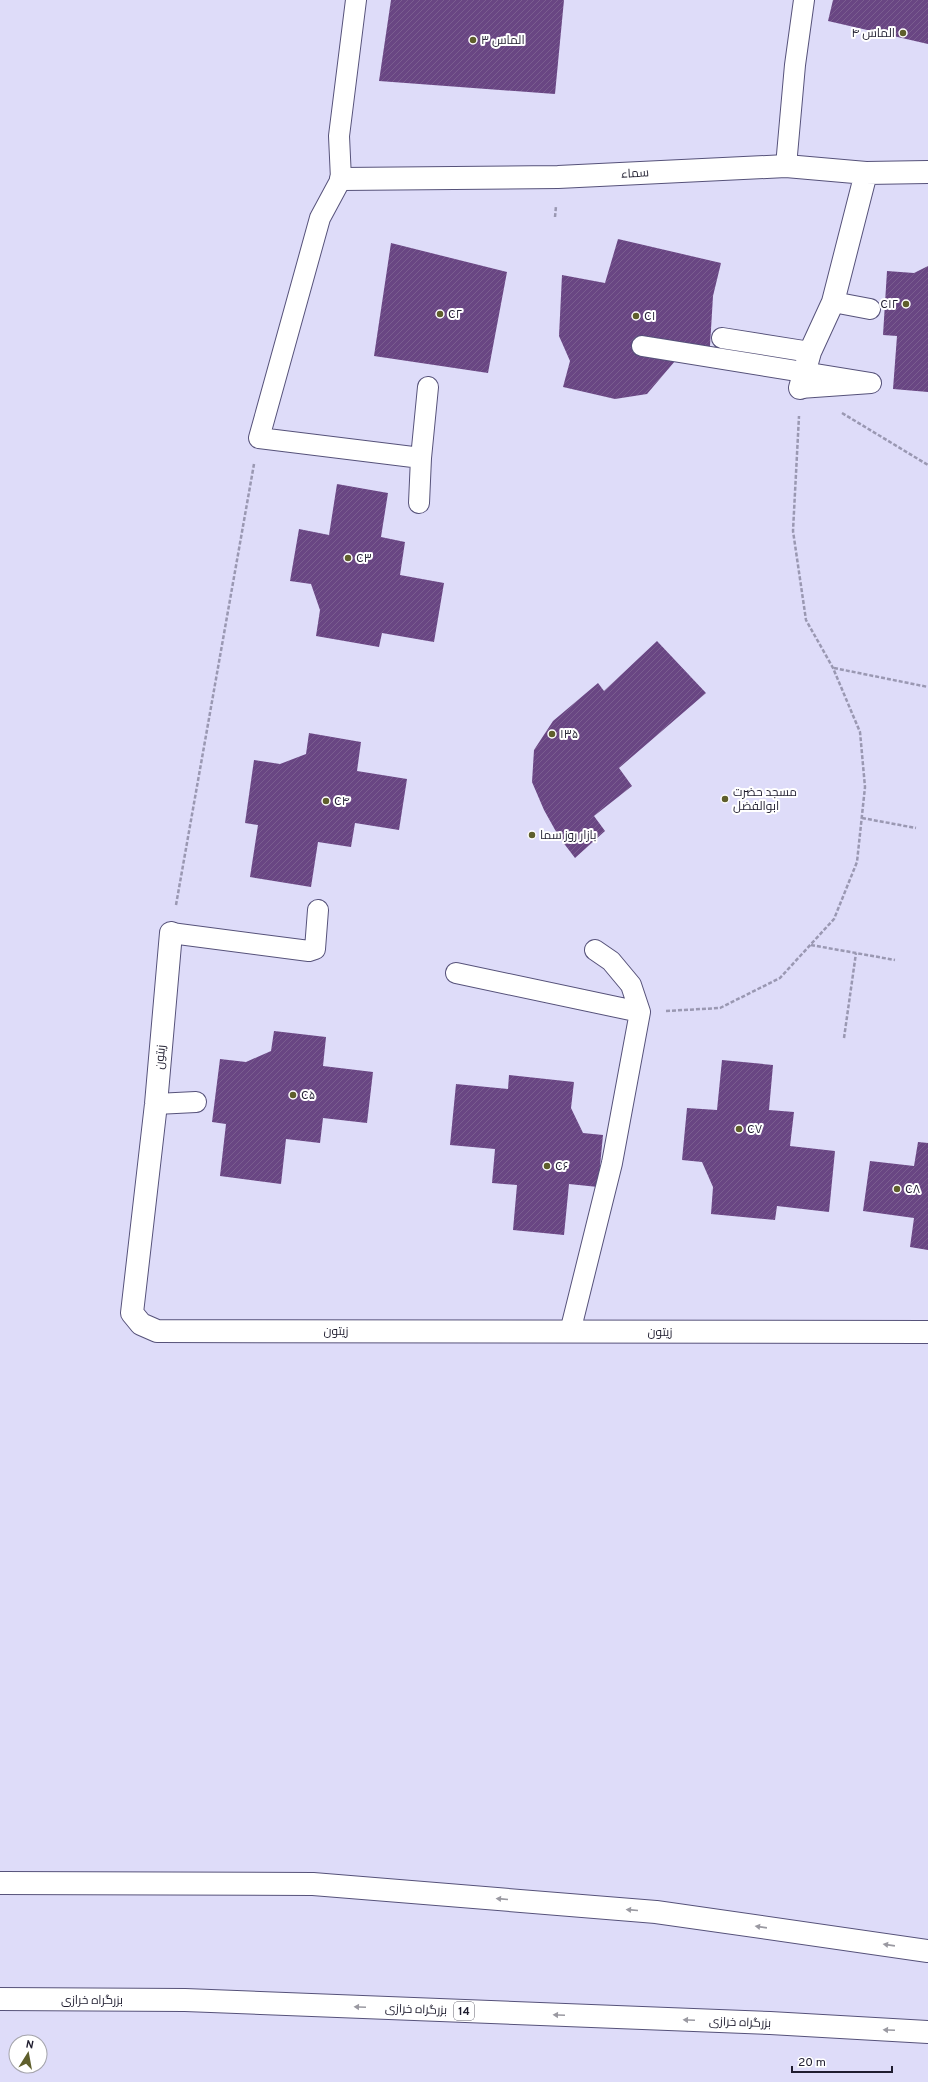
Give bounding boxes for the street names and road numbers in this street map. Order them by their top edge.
street label: سماء [621,165,650,183]
street label: زیتون [152,1044,170,1070]
street label: زیتون [324,1324,348,1340]
street label: زیتون [648,1325,672,1341]
street label: بزرگراه خرازی [61,1993,123,2009]
street label: بزرگراه خرازی [385,2001,447,2019]
road number: 14 [454,2002,474,2020]
street label: بزرگراه خرازی [709,2014,771,2032]

